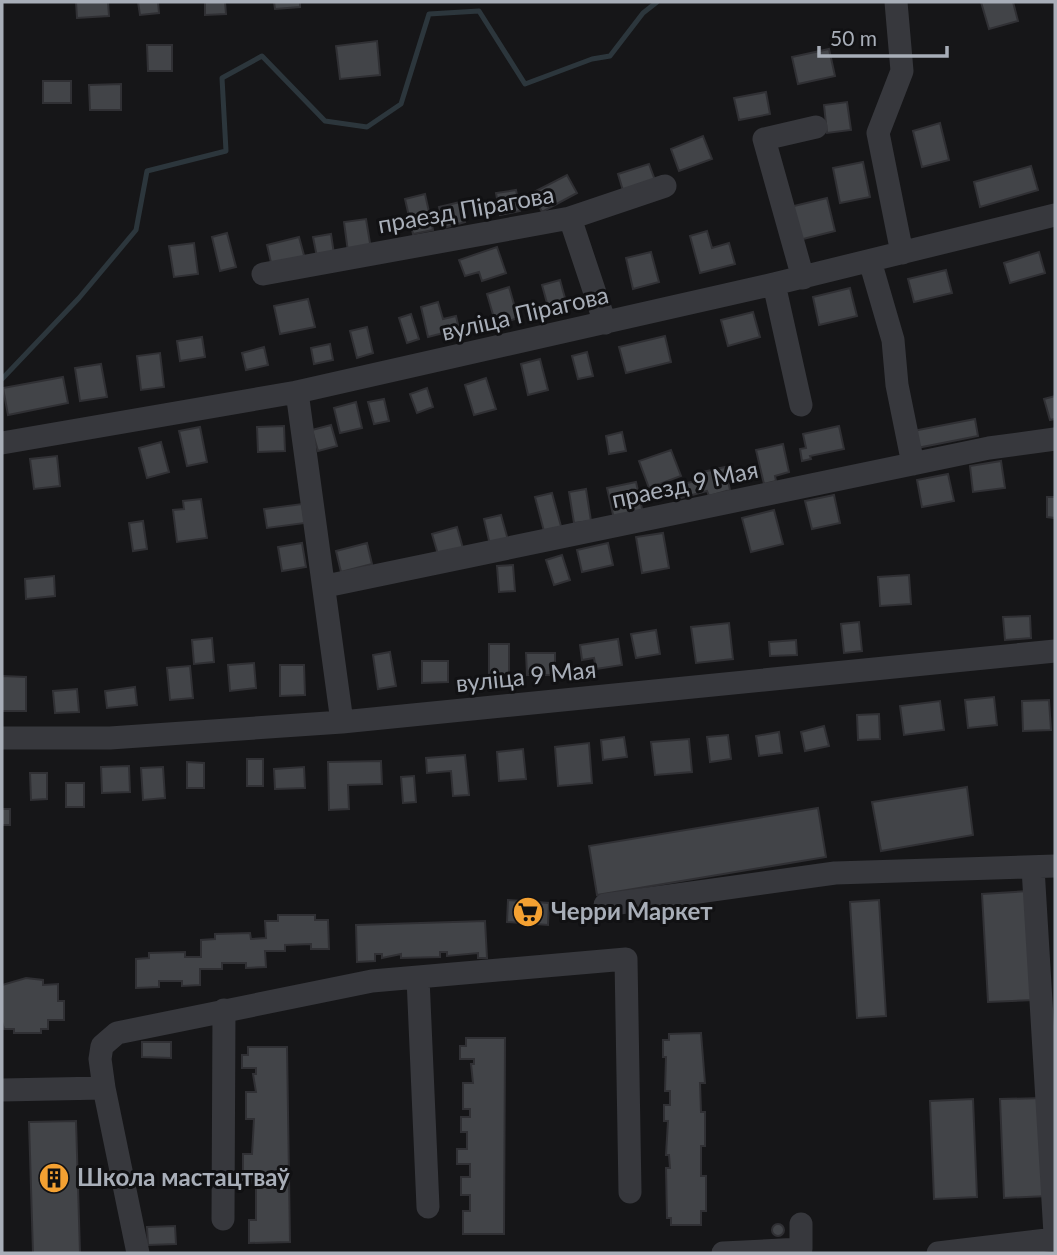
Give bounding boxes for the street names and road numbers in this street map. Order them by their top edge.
street label: праезд Пірагова [375,179,556,238]
street label: вуліца Пірагова [438,279,611,346]
street label: праезд 9 Мая [609,454,761,513]
street label: вуліца 9 Мая [454,654,597,697]

